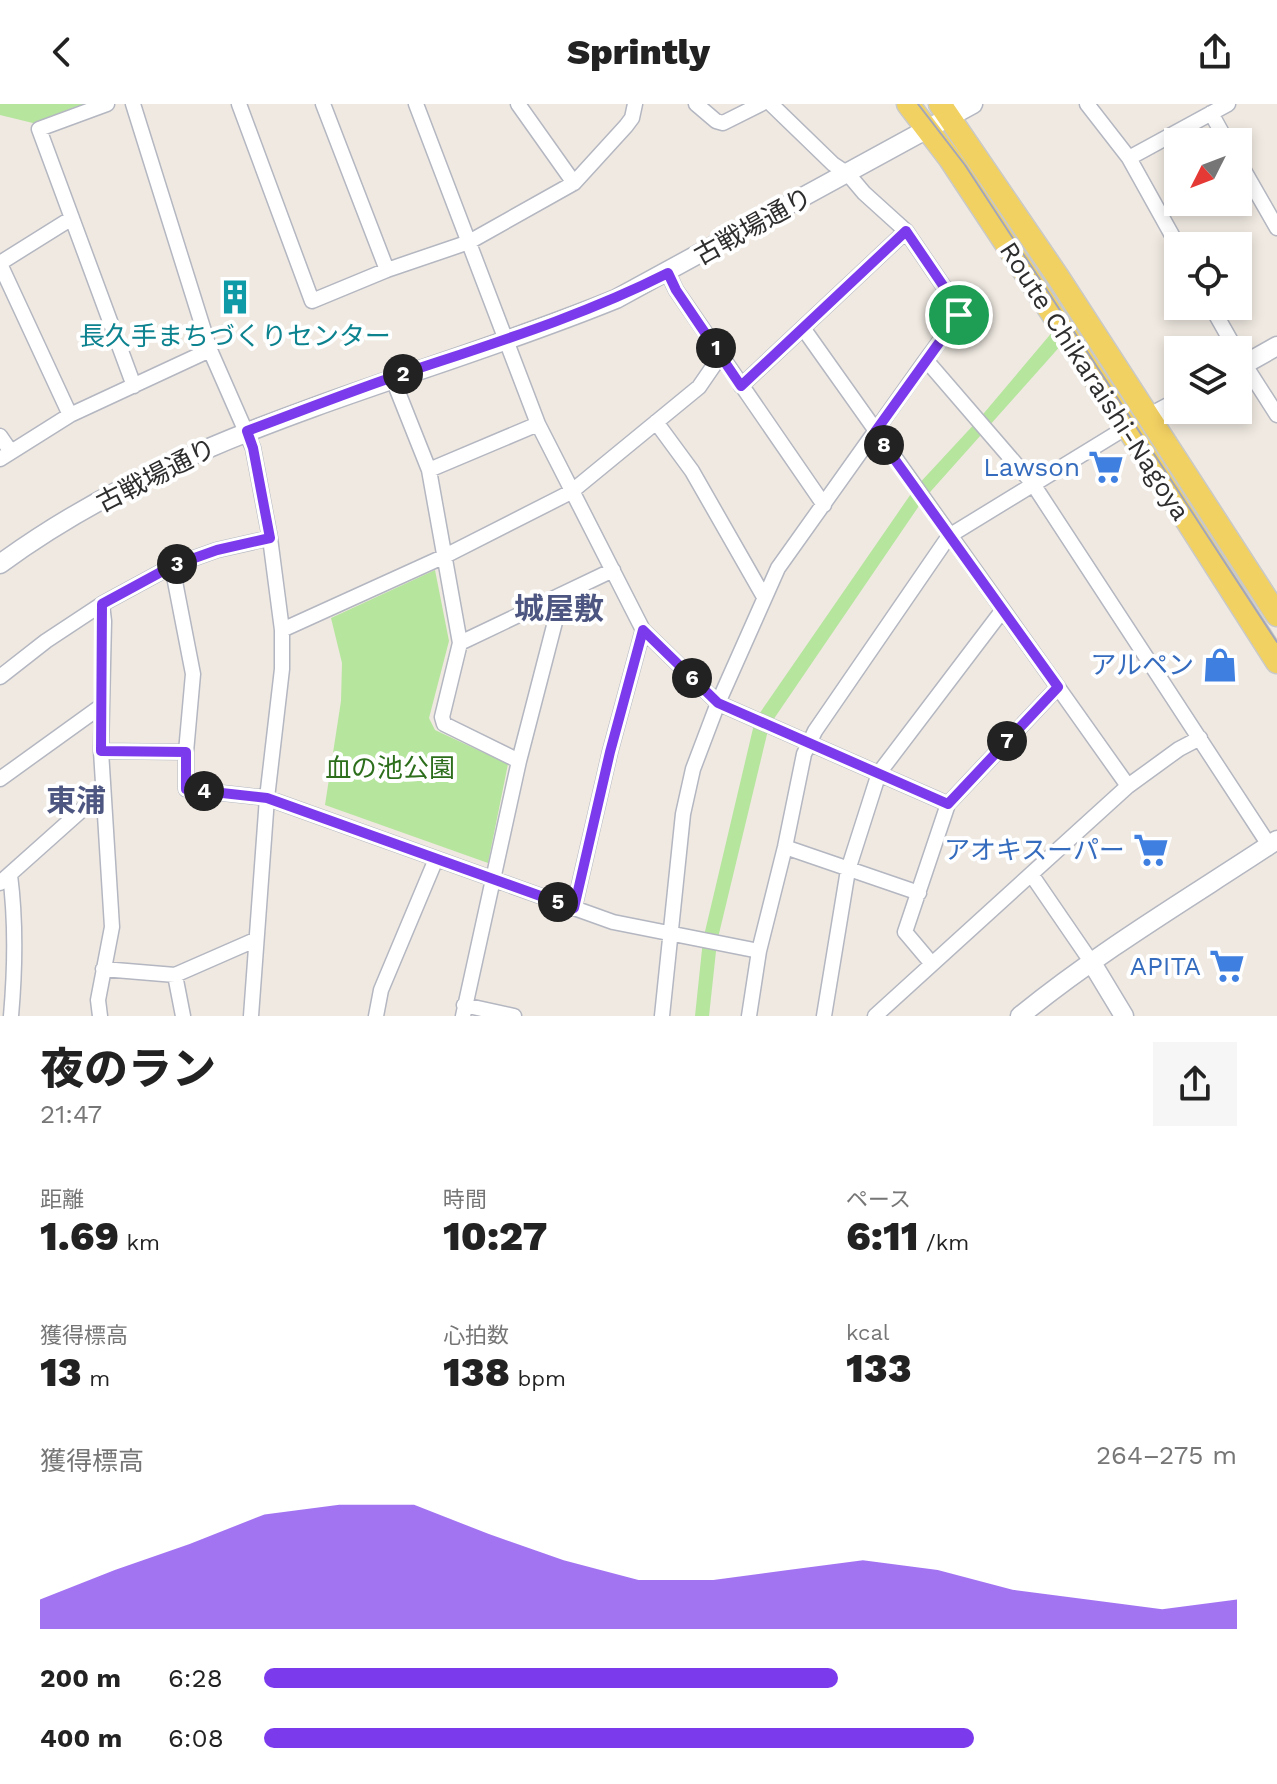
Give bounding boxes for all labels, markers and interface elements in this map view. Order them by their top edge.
icon: back [40,30,84,74]
icon: share [1193,30,1237,74]
text: Sprintly [567,31,710,73]
north arrow [1164,128,1252,216]
map controls [1164,128,1252,424]
street label: 古戦場通り [689,181,817,271]
button: locate [1164,232,1252,320]
street label: Route Chikaraishi-Nagoya [994,236,1196,526]
building icon: 長久手まちづくりセンター [216,278,254,316]
pin [925,281,993,349]
icon: arrive [937,293,981,337]
place label: 長久手まちづくりセンター [79,321,391,351]
pin: 1 [696,328,736,368]
text: 1 [711,335,721,360]
button: layers [1164,336,1252,424]
pin: 2 [383,354,423,394]
text: 2 [396,361,410,386]
pin: 8 [864,425,904,465]
street label: 古戦場通り [91,432,221,518]
text: 8 [877,432,891,457]
supermarket icon: Lawson [1087,448,1125,486]
place label: Lawson [983,452,1080,482]
pin: 3 [157,544,197,584]
text: 3 [170,551,184,576]
district label: 城屋敷 [514,591,604,626]
shop icon: アルペン [1201,646,1239,684]
place label: アルペン [1090,650,1194,680]
pin: 6 [672,658,712,698]
text: 6 [685,665,699,690]
pin: 7 [987,721,1027,761]
text: 7 [1000,728,1014,753]
park label: 血の池公園 [325,753,455,783]
pin: 4 [184,771,224,811]
text: 4 [197,778,211,803]
district label: 東浦 [46,783,106,818]
supermarket icon: アオキスーパー [1132,831,1170,869]
place label: アオキスーパー [944,835,1125,865]
pin: 5 [538,882,578,922]
text: 5 [552,889,564,914]
supermarket icon: APITA [1208,947,1246,985]
place label: APITA [1130,951,1201,981]
button: share [1153,1042,1237,1126]
text: 夜のラン [40,1043,216,1095]
text: 21:47 [40,1099,102,1129]
text: 距離 [40,1187,84,1212]
text: 時間 [443,1187,487,1212]
text: ペース [846,1187,911,1212]
text: 1.69 [40,1213,119,1260]
text: 10:27 [443,1213,547,1260]
text: 6:11 [846,1213,919,1260]
text: km [119,1230,160,1255]
text: /km [919,1230,969,1255]
text: kcal [846,1320,890,1345]
text: 獲得標高 [40,1323,128,1348]
text: 心拍数 [443,1323,509,1348]
text: 133 [846,1345,912,1392]
text: 13 [40,1349,82,1396]
text: 138 [443,1349,510,1396]
text: m [82,1366,110,1391]
text: bpm [510,1366,566,1391]
text: 264–275 m [1096,1440,1237,1470]
text: 獲得標高 [40,1446,144,1476]
text: 200 m [40,1663,121,1693]
text: 6:28 [168,1663,223,1693]
text: 400 m [40,1723,122,1753]
text: 6:08 [168,1723,224,1753]

